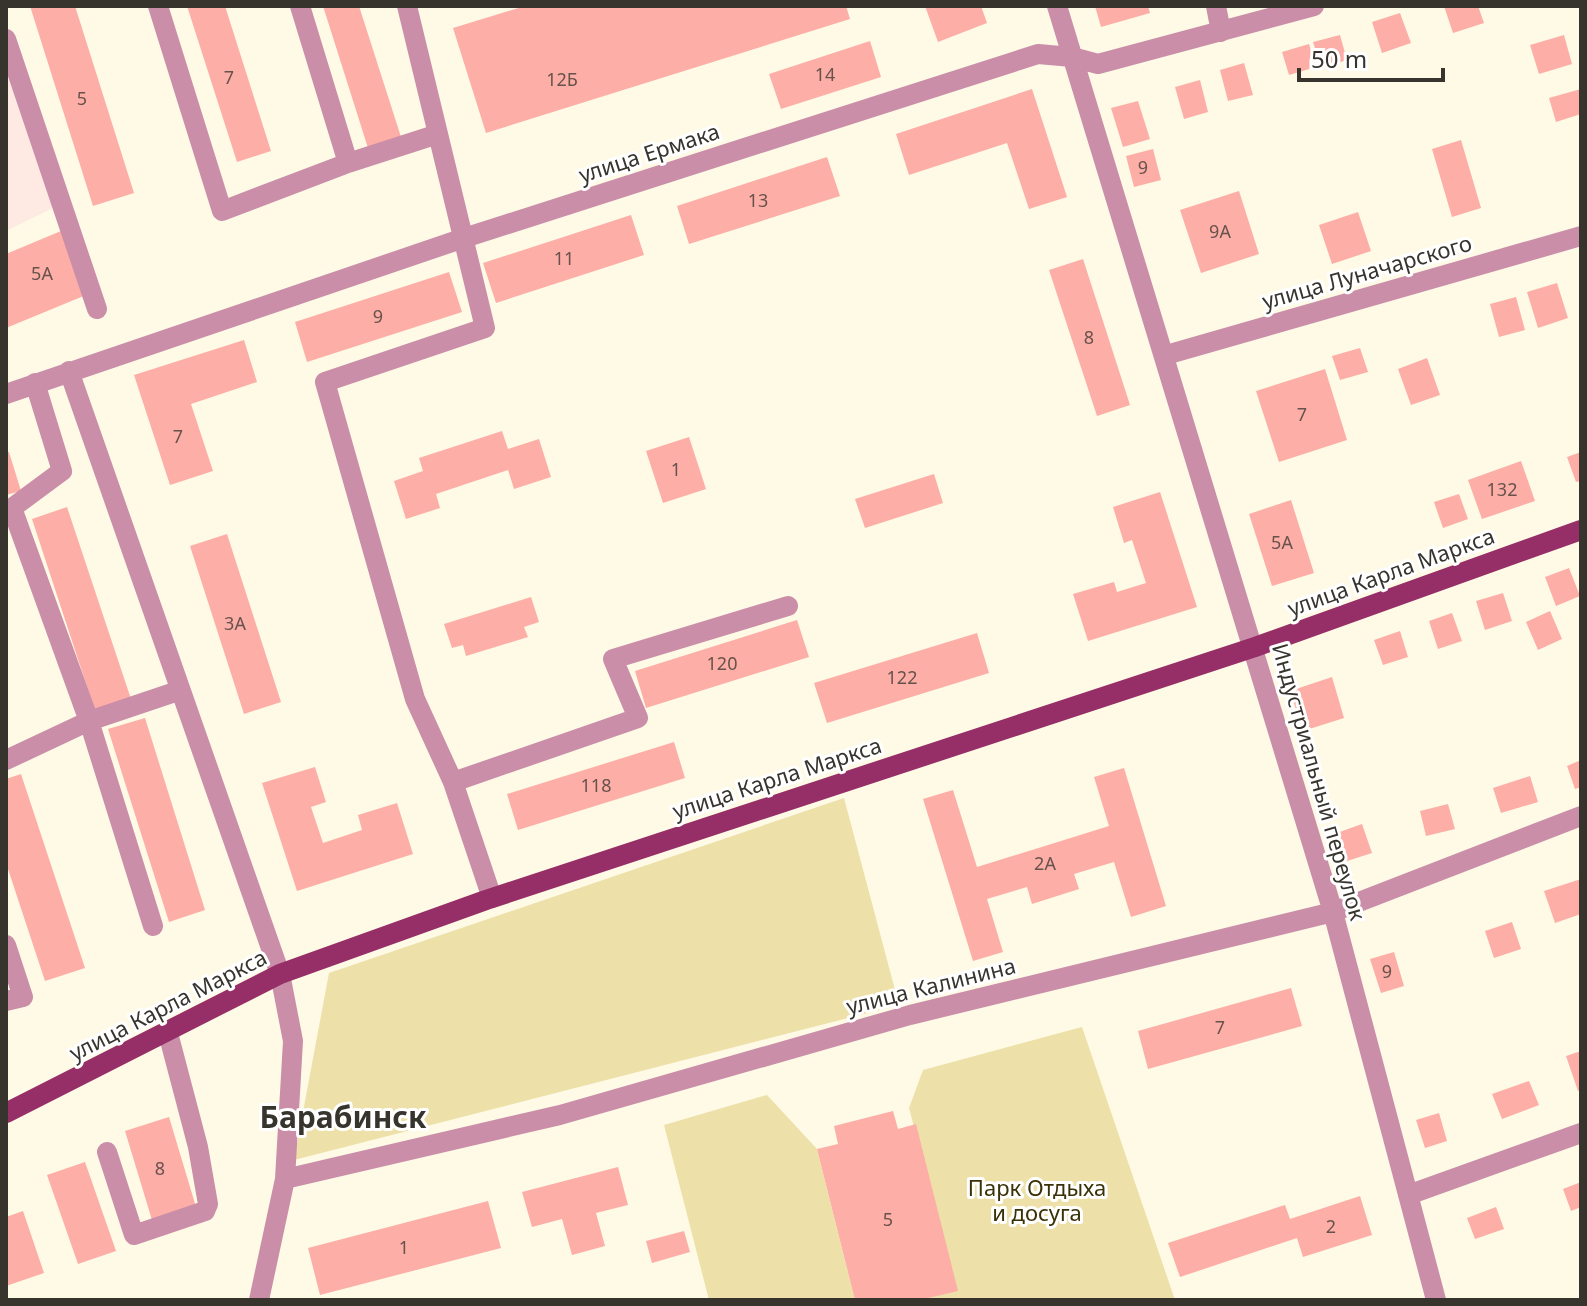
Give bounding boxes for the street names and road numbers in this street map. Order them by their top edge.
street label: улица Ермака [574,115,723,189]
street label: улица Луначарского [1258,227,1475,315]
street label: улица Карла Маркса [1283,520,1498,622]
street label: Индустриальный переулок [1266,640,1374,924]
street label: улица Карла Маркса [668,729,885,825]
street label: улица Карла Маркса [64,941,271,1067]
street label: улица Калинина [843,950,1018,1021]

